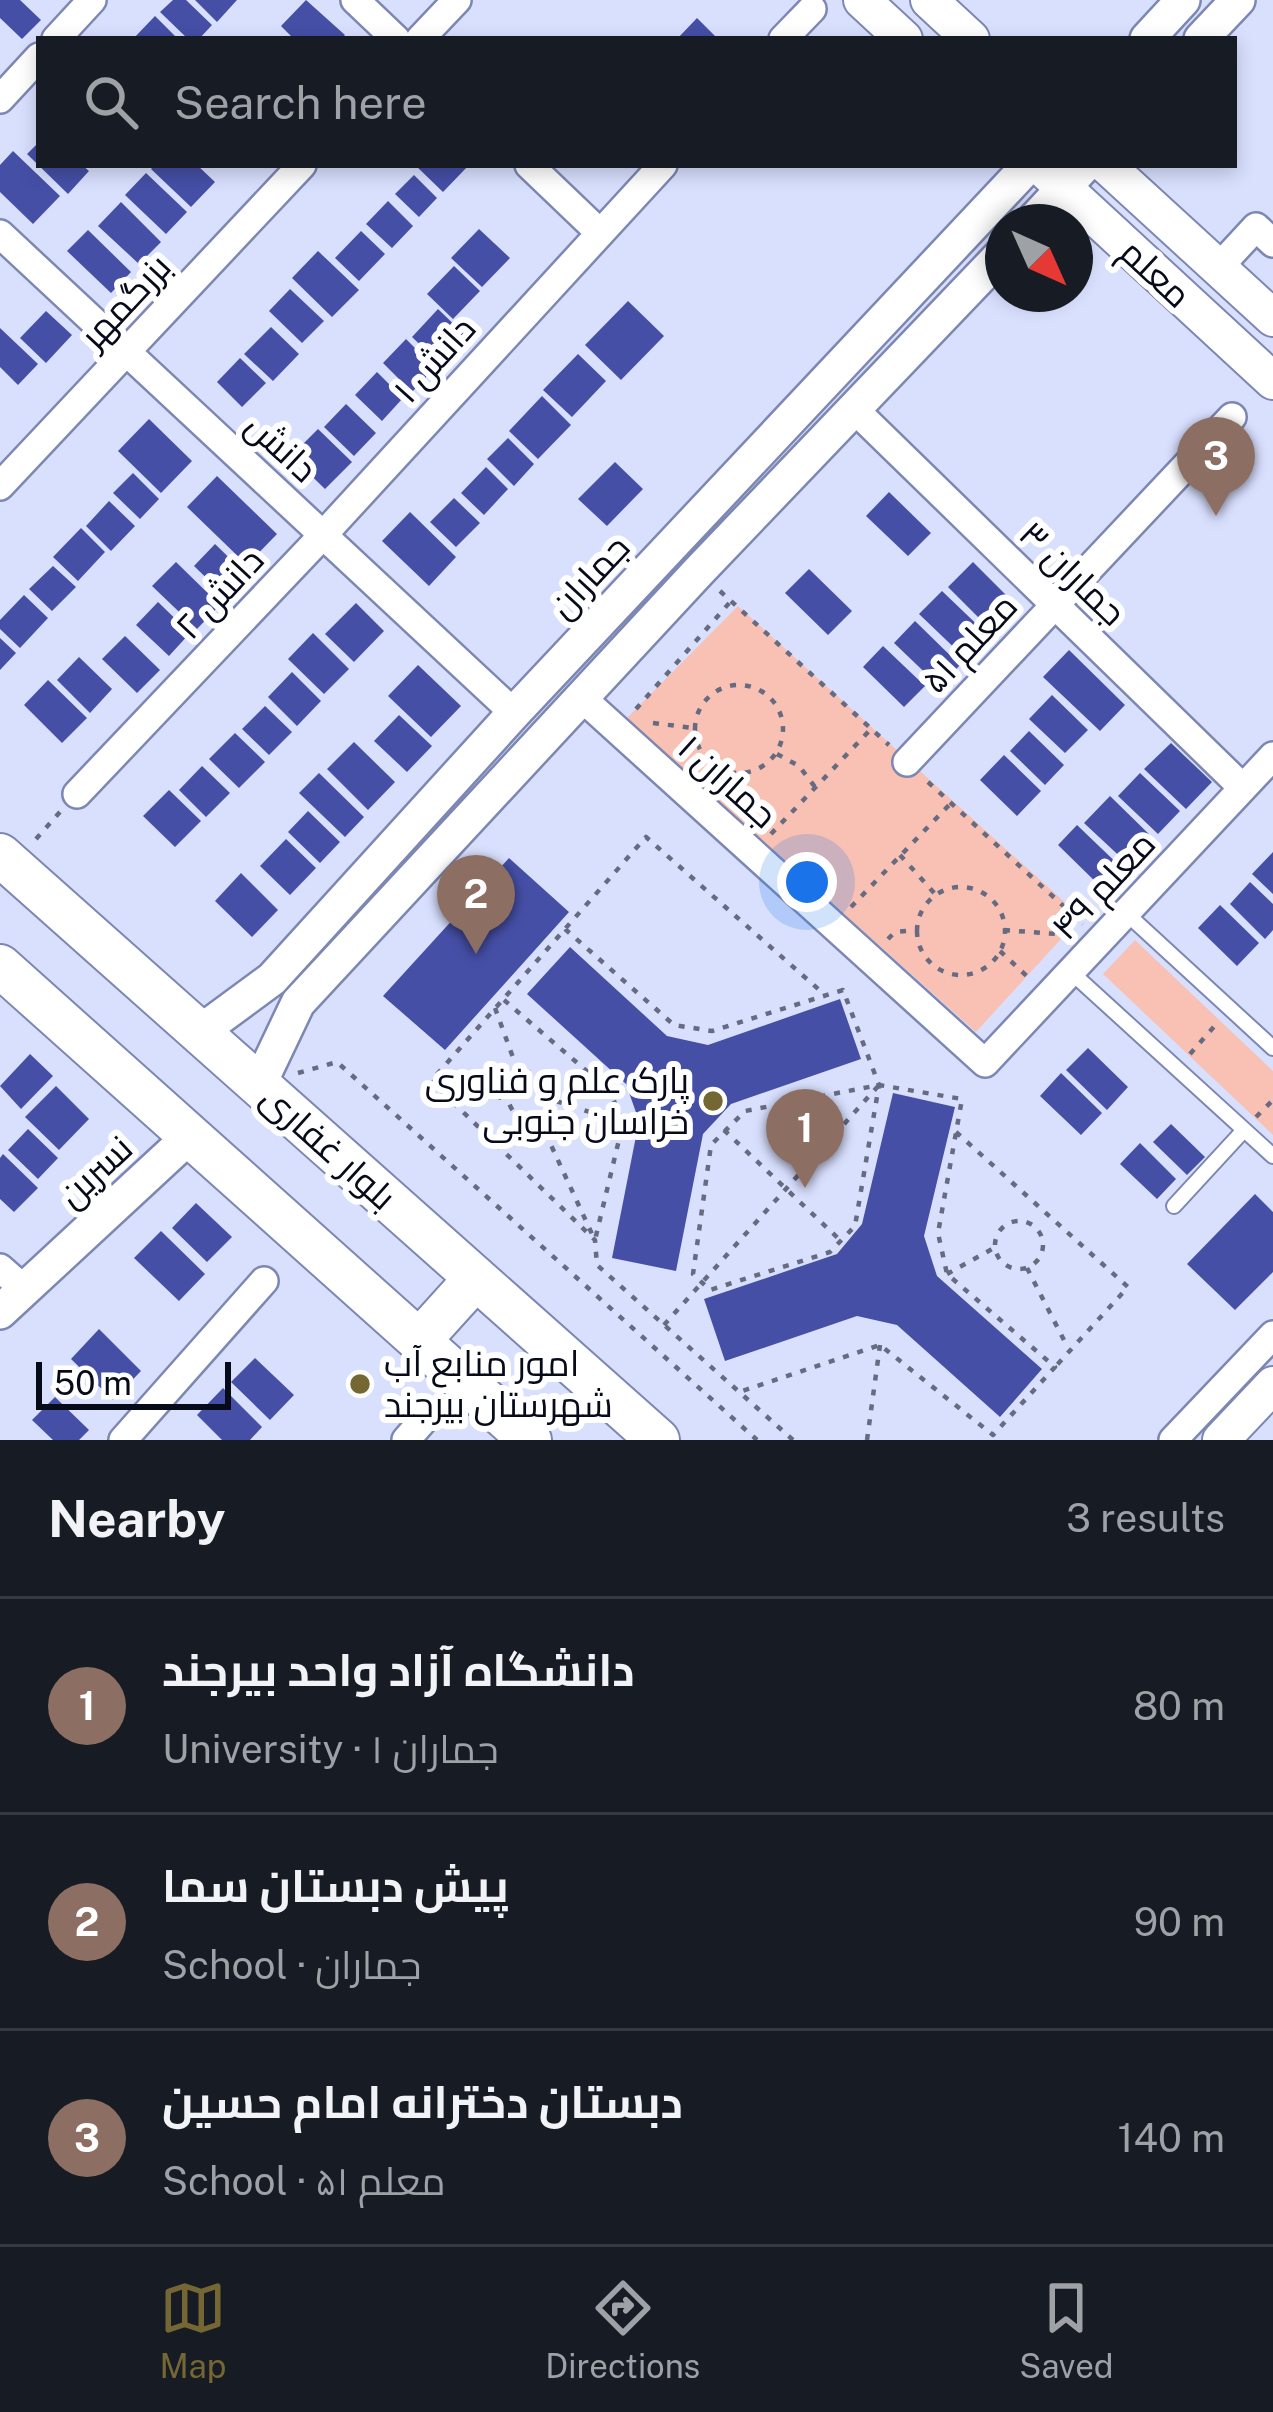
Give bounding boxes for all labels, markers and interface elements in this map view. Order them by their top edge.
search box [36,36,1237,168]
icon: search [78,69,144,135]
text: Search here [174,76,427,129]
north arrow [985,204,1093,312]
street label: معلم [1109,230,1200,319]
street label: بزرگمهر [70,245,180,359]
street label: دانش ۱ [384,307,484,411]
street label: دانش [237,404,326,491]
pin: 3 [1177,417,1255,516]
street label: جماران ۳ [1011,512,1135,634]
street label: جماران [540,526,639,627]
street label: دانش ۲ [166,539,272,648]
street label: معلم ۵۱ [913,585,1028,704]
street label: جماران ۱ [669,726,786,837]
street label: معلم ۴۹ [1043,822,1166,950]
your location [777,852,837,912]
pin: 2 [437,855,515,954]
place label: پارک علم و فناوری خراسان جنوبی [425,1059,689,1143]
street label: بلوار غفاری [253,1076,405,1219]
marker: پارک علم و فناوری خراسان جنوبی [700,1088,726,1114]
pin: 1 [766,1089,844,1188]
street label: نسرین [49,1126,141,1216]
place label: امور منابع آب شهرستان بیرجند [384,1342,613,1426]
scale bar [36,1356,231,1409]
text: 50 m [54,1364,132,1402]
marker: امور منابع آب شهرستان بیرجند [347,1371,373,1397]
text: Nearby [48,1489,225,1548]
text: 3 results [1066,1495,1225,1541]
text: دانشگاه آزاد واحد بیرجند [162,1643,635,1696]
text: 1 [79,1683,95,1729]
text: 80 m [1133,1683,1225,1729]
text: University · جماران ۱ [162,1726,499,1772]
text: پیش دبستان سما [162,1859,509,1912]
text: 2 [75,1899,99,1945]
text: 90 m [1134,1899,1225,1945]
text: School · جماران [162,1942,421,1988]
text: دبستان دخترانه امام حسین [162,2075,683,2128]
text: 3 [74,2115,100,2161]
text: 140 m [1118,2115,1225,2161]
text: School · معلم ۵۱ [162,2158,445,2204]
tab: Map [159,2275,226,2385]
tab: Directions [545,2275,700,2385]
tab: Saved [1019,2275,1114,2385]

